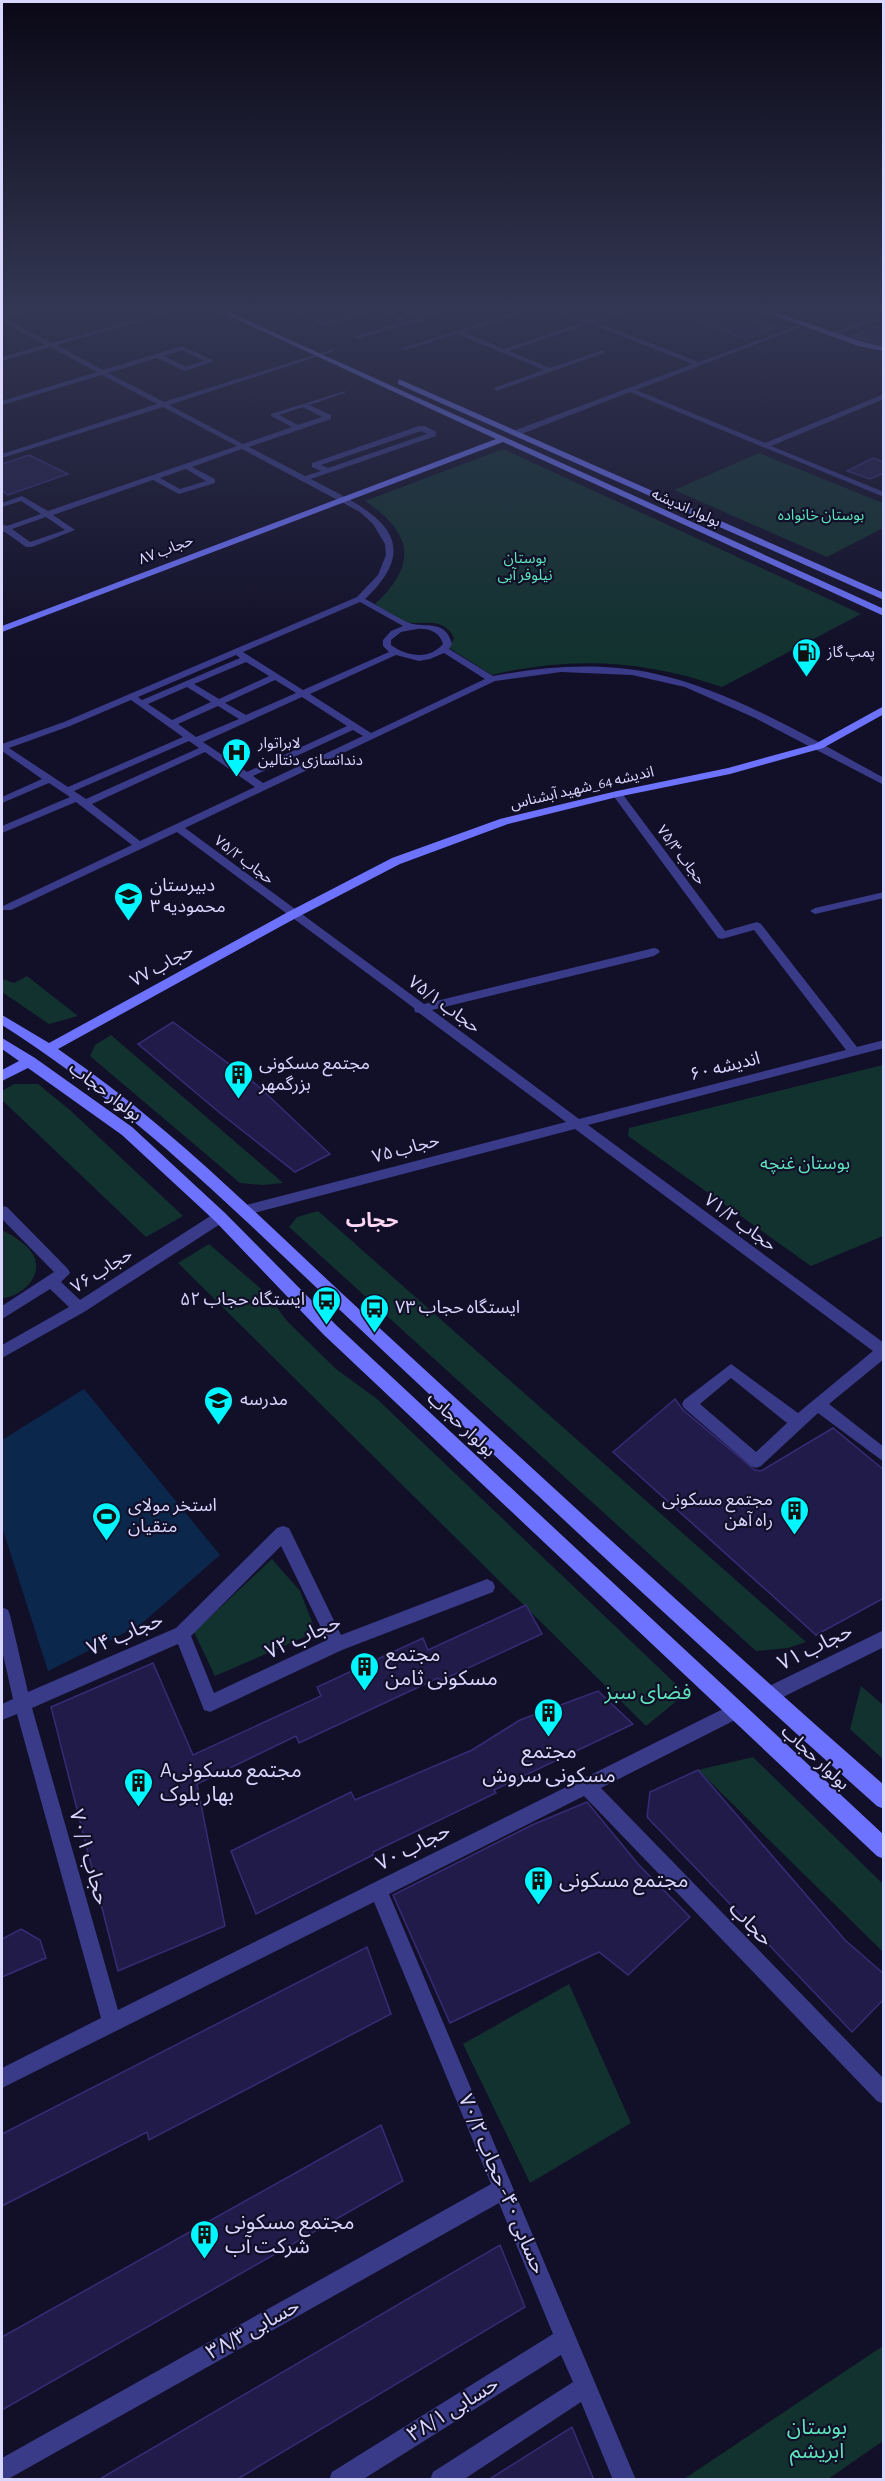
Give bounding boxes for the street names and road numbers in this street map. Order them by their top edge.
street label: بولوار اندیشه [649,486,723,531]
street label: حجاب ۸۷ [137,533,196,568]
street label: اندیشه 64_شهید آبشناس [509,763,656,813]
street label: حجاب ۷۵/۳ [654,822,708,888]
street label: حجاب ۷۵/۲ [211,833,277,887]
street label: حجاب ۷۷ [128,941,196,991]
street label: حجاب ۷۵/۱ [405,973,483,1037]
street label: اندیشه ۶۰ [688,1050,762,1084]
street label: بولوار حجاب [65,1059,145,1126]
street label: حجاب ۷۵ [370,1131,442,1167]
street label: حجاب ۷۱/۲ [701,1191,779,1255]
street label: حجاب ۷۶ [68,1245,136,1297]
street label: بولوار حجاب [423,1389,498,1461]
street label: حجاب ۷۴ [84,1609,166,1660]
street label: حجاب ۷۲ [262,1611,344,1663]
street label: حجاب ۷۱ [774,1620,856,1674]
street label: بولوار حجاب [777,1722,852,1794]
street label: حجاب ۷۰/۱ [65,1807,113,1907]
street label: حجاب ۷۰ [372,1819,454,1875]
street label: حجاب [725,1898,777,1951]
street label: حسابی ۴۰- حجاب ۷۰/۲ [454,2091,549,2277]
street label: حسابی ۳۸/۳ [203,2295,304,2364]
street label: حسابی ۳۸/۱ [404,2373,503,2446]

